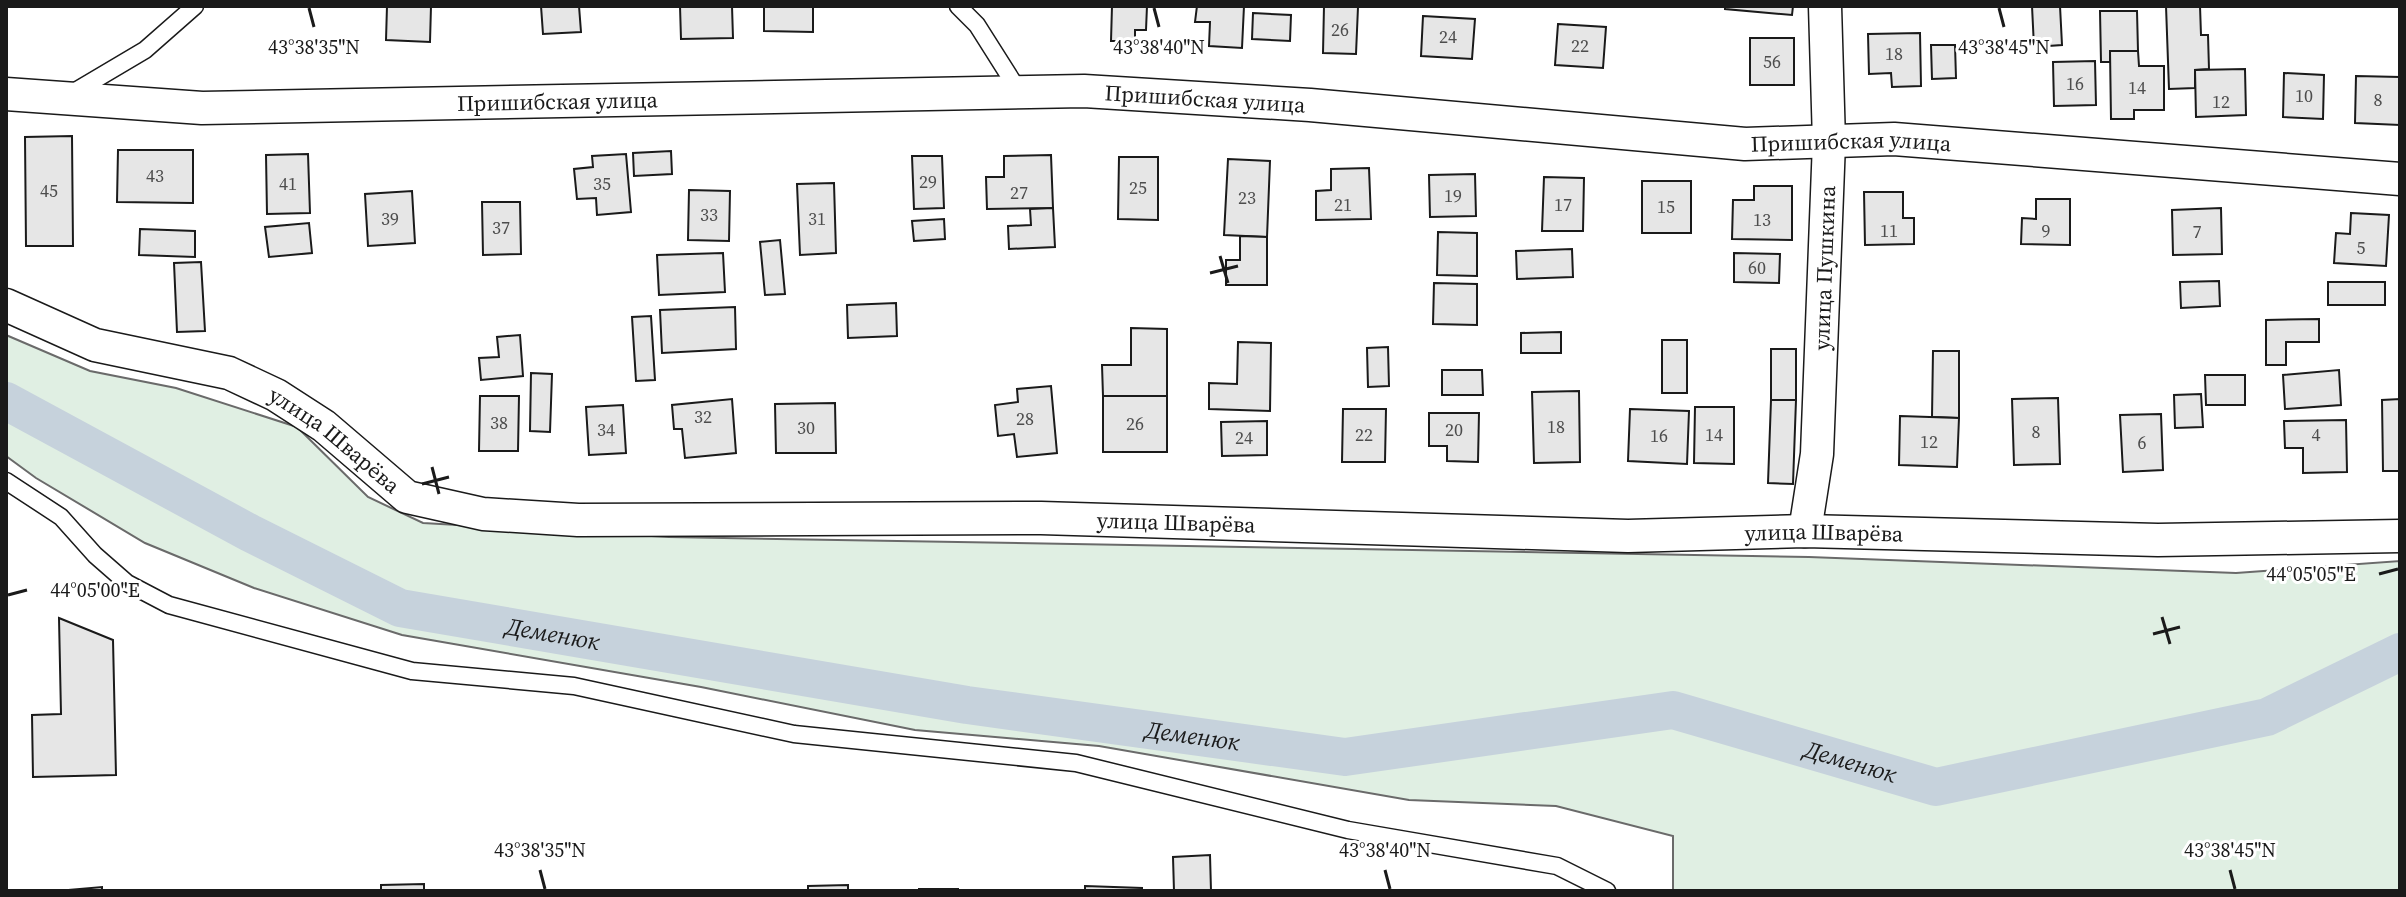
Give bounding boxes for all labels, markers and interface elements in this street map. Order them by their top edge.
house number: 26 [1331,17,1349,42]
house number: 24 [1439,24,1457,49]
text: 43°38'35"N [268,33,360,61]
text: 43°38'40"N [1113,33,1205,61]
house number: 22 [1571,33,1589,58]
text: 43°38'45"N [1958,33,2050,61]
house number: 18 [1885,41,1903,66]
house number: 56 [1763,49,1781,74]
house number: 16 [2066,71,2084,96]
house number: 14 [2128,75,2146,100]
street label: Пришибская улица [1104,77,1307,120]
house number: 10 [2295,83,2313,108]
street label: Пришибская улица [457,84,659,118]
house number: 8 [2374,87,2383,112]
house number: 12 [2212,89,2230,114]
street label: Пришибская улица [1750,124,1953,159]
house number: 43 [146,163,164,188]
house number: 29 [919,169,937,194]
house number: 41 [279,171,297,196]
house number: 35 [593,171,611,196]
house number: 25 [1129,175,1147,200]
house number: 45 [40,178,58,203]
house number: 27 [1010,180,1028,205]
house number: 19 [1444,183,1462,208]
street label: улица Пушкина [1806,184,1842,351]
house number: 23 [1238,185,1256,210]
house number: 21 [1334,192,1352,217]
house number: 17 [1554,192,1572,217]
house number: 15 [1657,194,1675,219]
house number: 33 [700,202,718,227]
house number: 39 [381,206,399,231]
house number: 31 [808,206,826,231]
house number: 13 [1753,207,1771,232]
house number: 37 [492,215,510,240]
house number: 11 [1880,218,1898,243]
house number: 9 [2042,218,2051,243]
house number: 7 [2193,219,2202,244]
house number: 5 [2357,235,2366,260]
house number: 60 [1748,255,1766,280]
street label: улица Шварёва [264,379,407,500]
house number: 32 [694,404,712,429]
house number: 28 [1016,406,1034,431]
house number: 38 [490,410,508,435]
house number: 26 [1126,411,1144,436]
house number: 18 [1547,414,1565,439]
house number: 30 [797,415,815,440]
house number: 34 [597,417,615,442]
house number: 20 [1445,417,1463,442]
house number: 8 [2032,419,2041,444]
house number: 22 [1355,422,1373,447]
house number: 14 [1705,422,1723,447]
house number: 4 [2312,422,2321,447]
house number: 16 [1650,423,1668,448]
house number: 24 [1235,425,1253,450]
house number: 12 [1920,429,1938,454]
house number: 6 [2138,430,2147,455]
street label: улица Шварёва [1096,505,1257,540]
street label: улица Шварёва [1744,516,1904,549]
text: 44°05'05"E [2266,560,2356,588]
text: 44°05'00"E [50,576,140,604]
water label: Деменюк [501,609,603,658]
water label: Деменюк [1141,712,1242,758]
water label: Деменюк [1798,732,1901,791]
text: 43°38'35"N [494,836,586,864]
text: 43°38'40"N [1339,836,1431,864]
text: 43°38'45"N [2184,836,2276,864]

